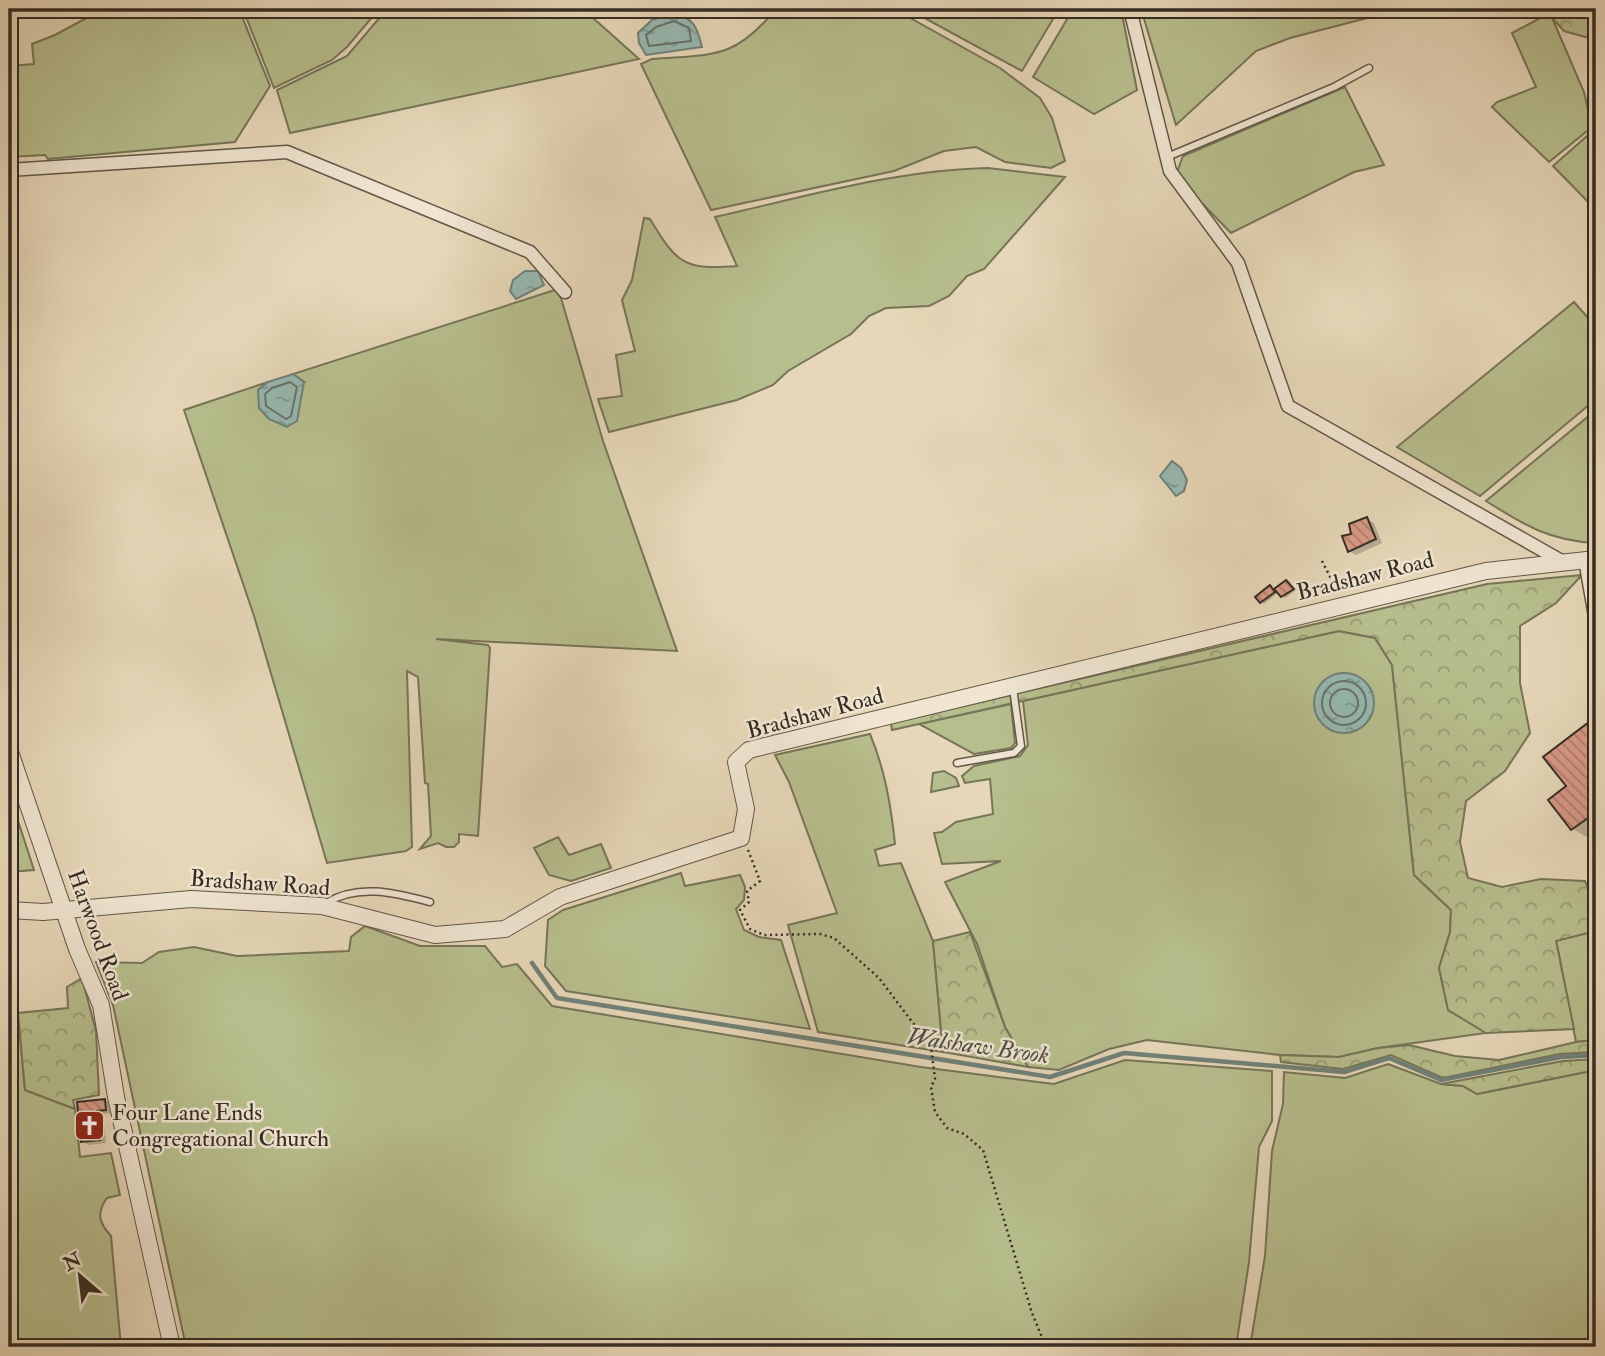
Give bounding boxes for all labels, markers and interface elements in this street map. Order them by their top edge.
street label: Bradshaw Road [1293,545,1437,607]
street label: Bradshaw Road [743,681,887,745]
street label: Bradshaw Road [189,864,331,902]
street label: Harwood Road [61,866,135,1004]
water label: Walshaw Brook [905,1021,1051,1071]
place label: Four Lane Ends Congregational Church [112,1098,329,1153]
church icon: Four Lane Ends Congregational Church [72,1108,106,1142]
north arrow [46,1240,116,1310]
text: N [58,1247,87,1277]

